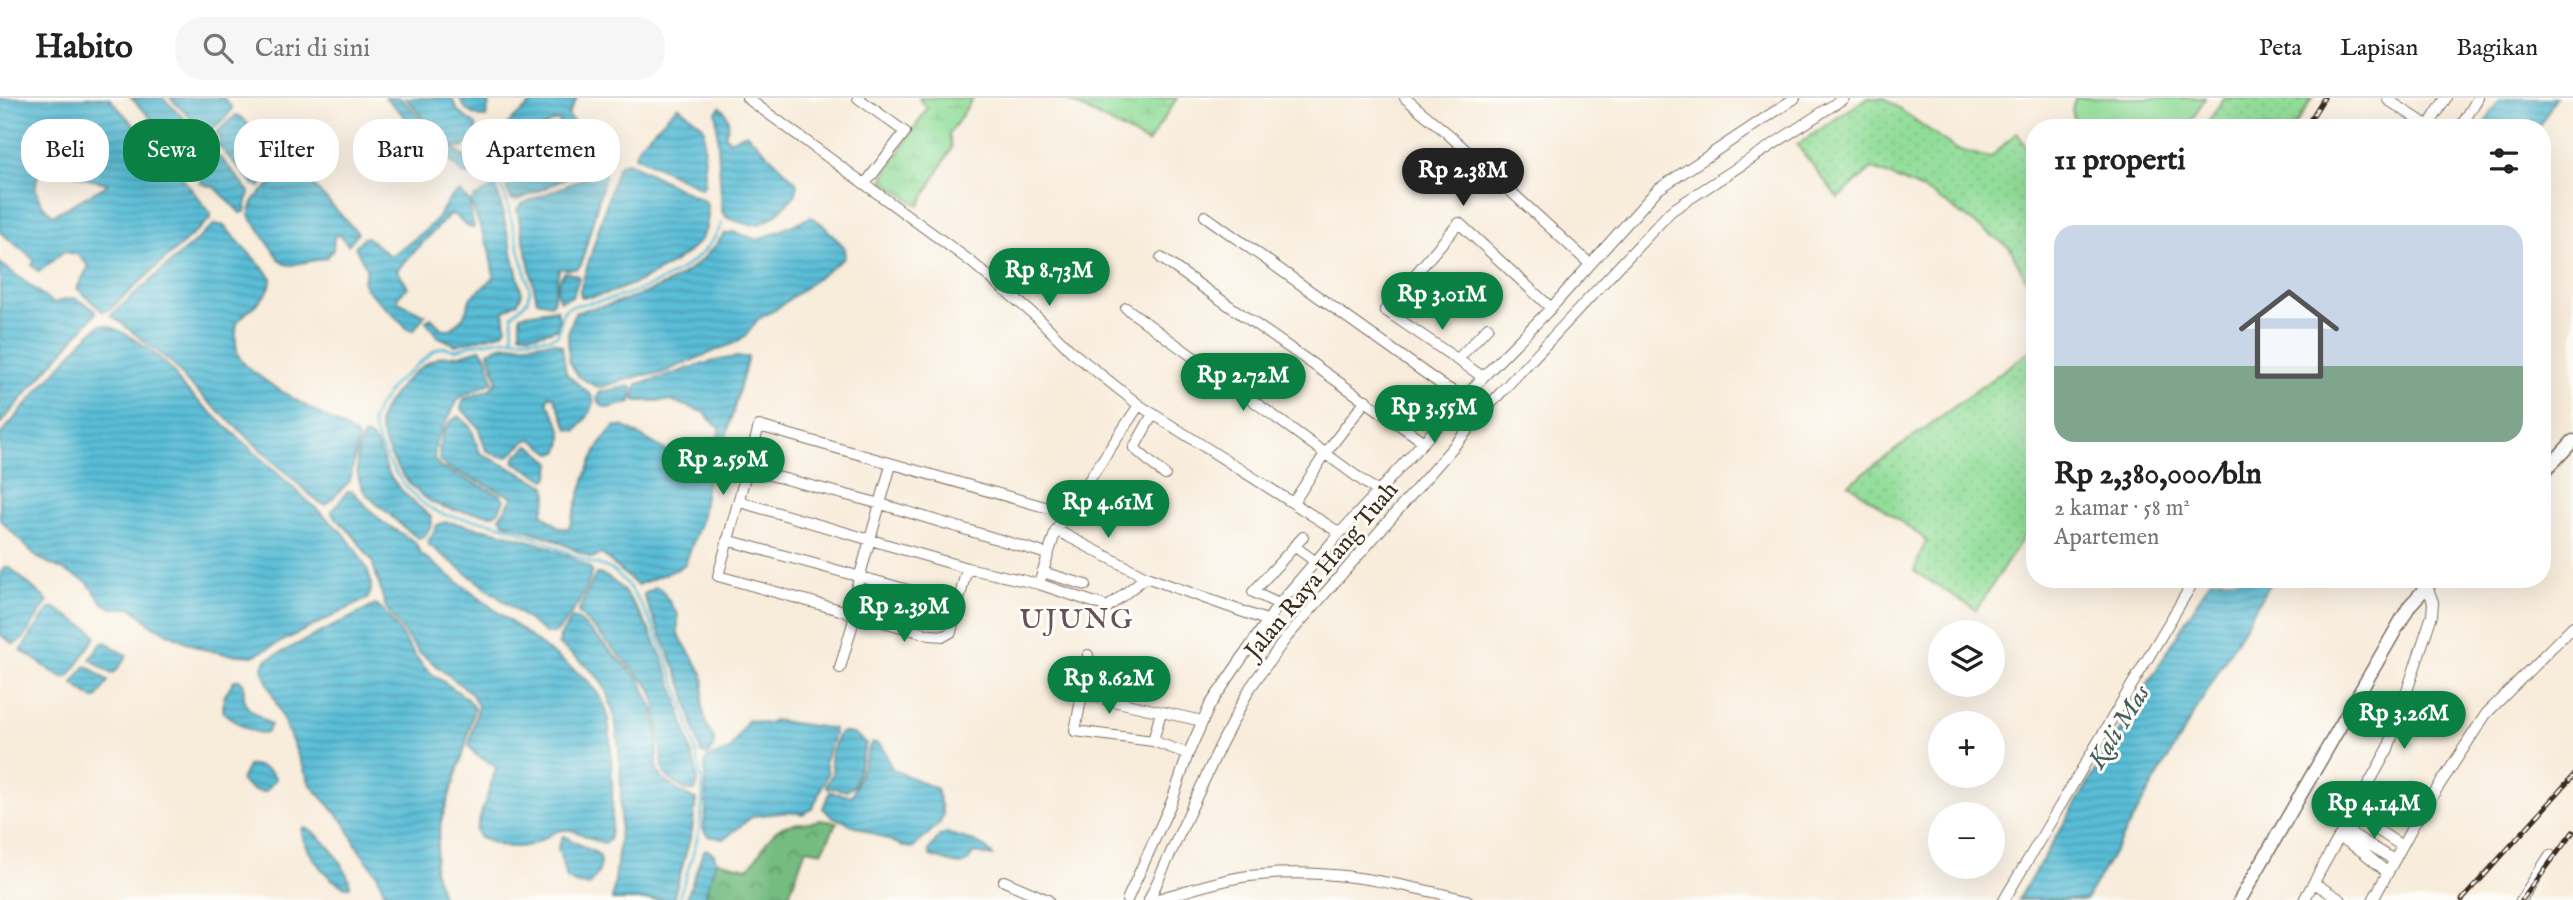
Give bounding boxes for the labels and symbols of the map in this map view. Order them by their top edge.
pin: Rp 2.38M [1391,148,1535,208]
pin: Rp 8.73M [977,248,1121,308]
pin: Rp 3.01M [1370,272,1514,332]
pin: Rp 2.72M [1171,354,1315,413]
pin: Rp 3.55M [1362,386,1506,445]
pin: Rp 2.59M [651,438,795,497]
street label: Jalan Raya Hang Tuah [1237,475,1406,669]
pin: Rp 4.61M [1036,480,1180,540]
pin: Rp 2.39M [832,584,976,644]
district label: UJUNG [1020,603,1134,638]
pin: Rp 8.62M [1037,656,1181,716]
water label: Kali Mas [2080,678,2158,776]
pin: Rp 3.26M [2332,692,2476,751]
pin: Rp 4.14M [2302,782,2446,841]

